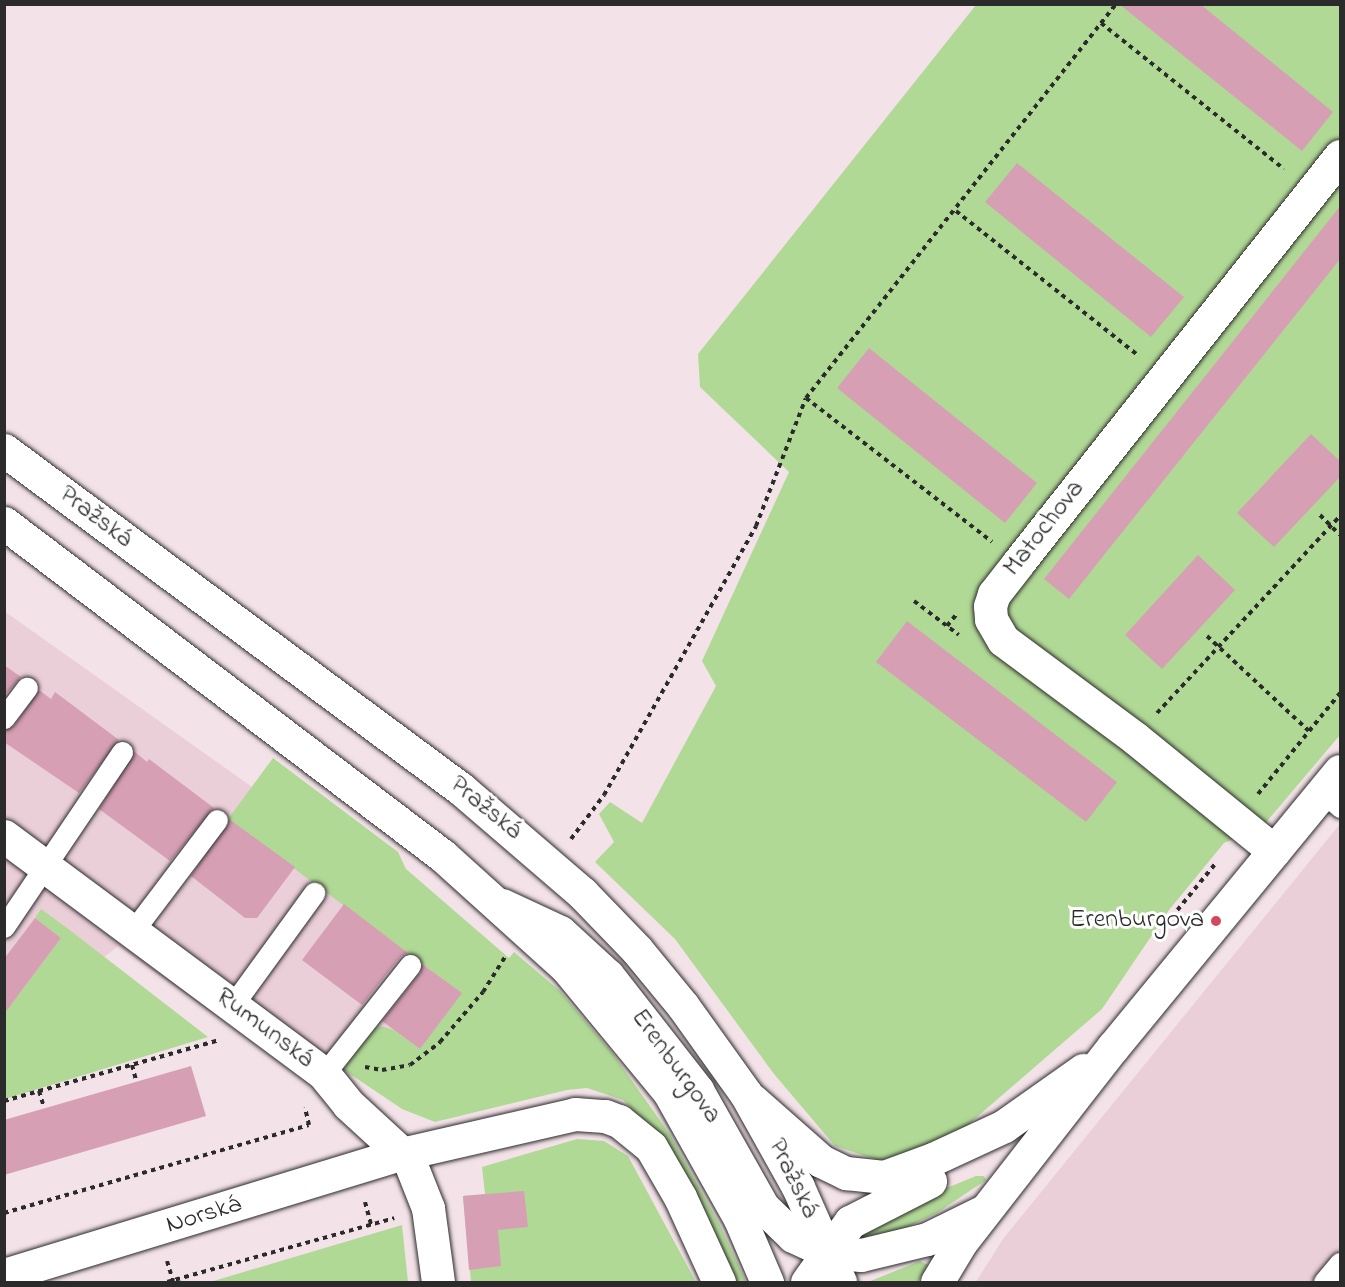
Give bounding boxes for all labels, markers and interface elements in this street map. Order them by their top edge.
street label: Matochova [998,475,1092,583]
street label: Pražská [52,480,138,556]
street label: Pražská [442,770,528,848]
place label: Erenburgova [1070,905,1204,937]
marker: Erenburgova [1209,914,1223,928]
street label: Rumunská [209,982,319,1076]
street label: Erenburgova [623,1004,727,1130]
street label: Pražská [760,1134,824,1224]
street label: Norská [163,1190,245,1242]

